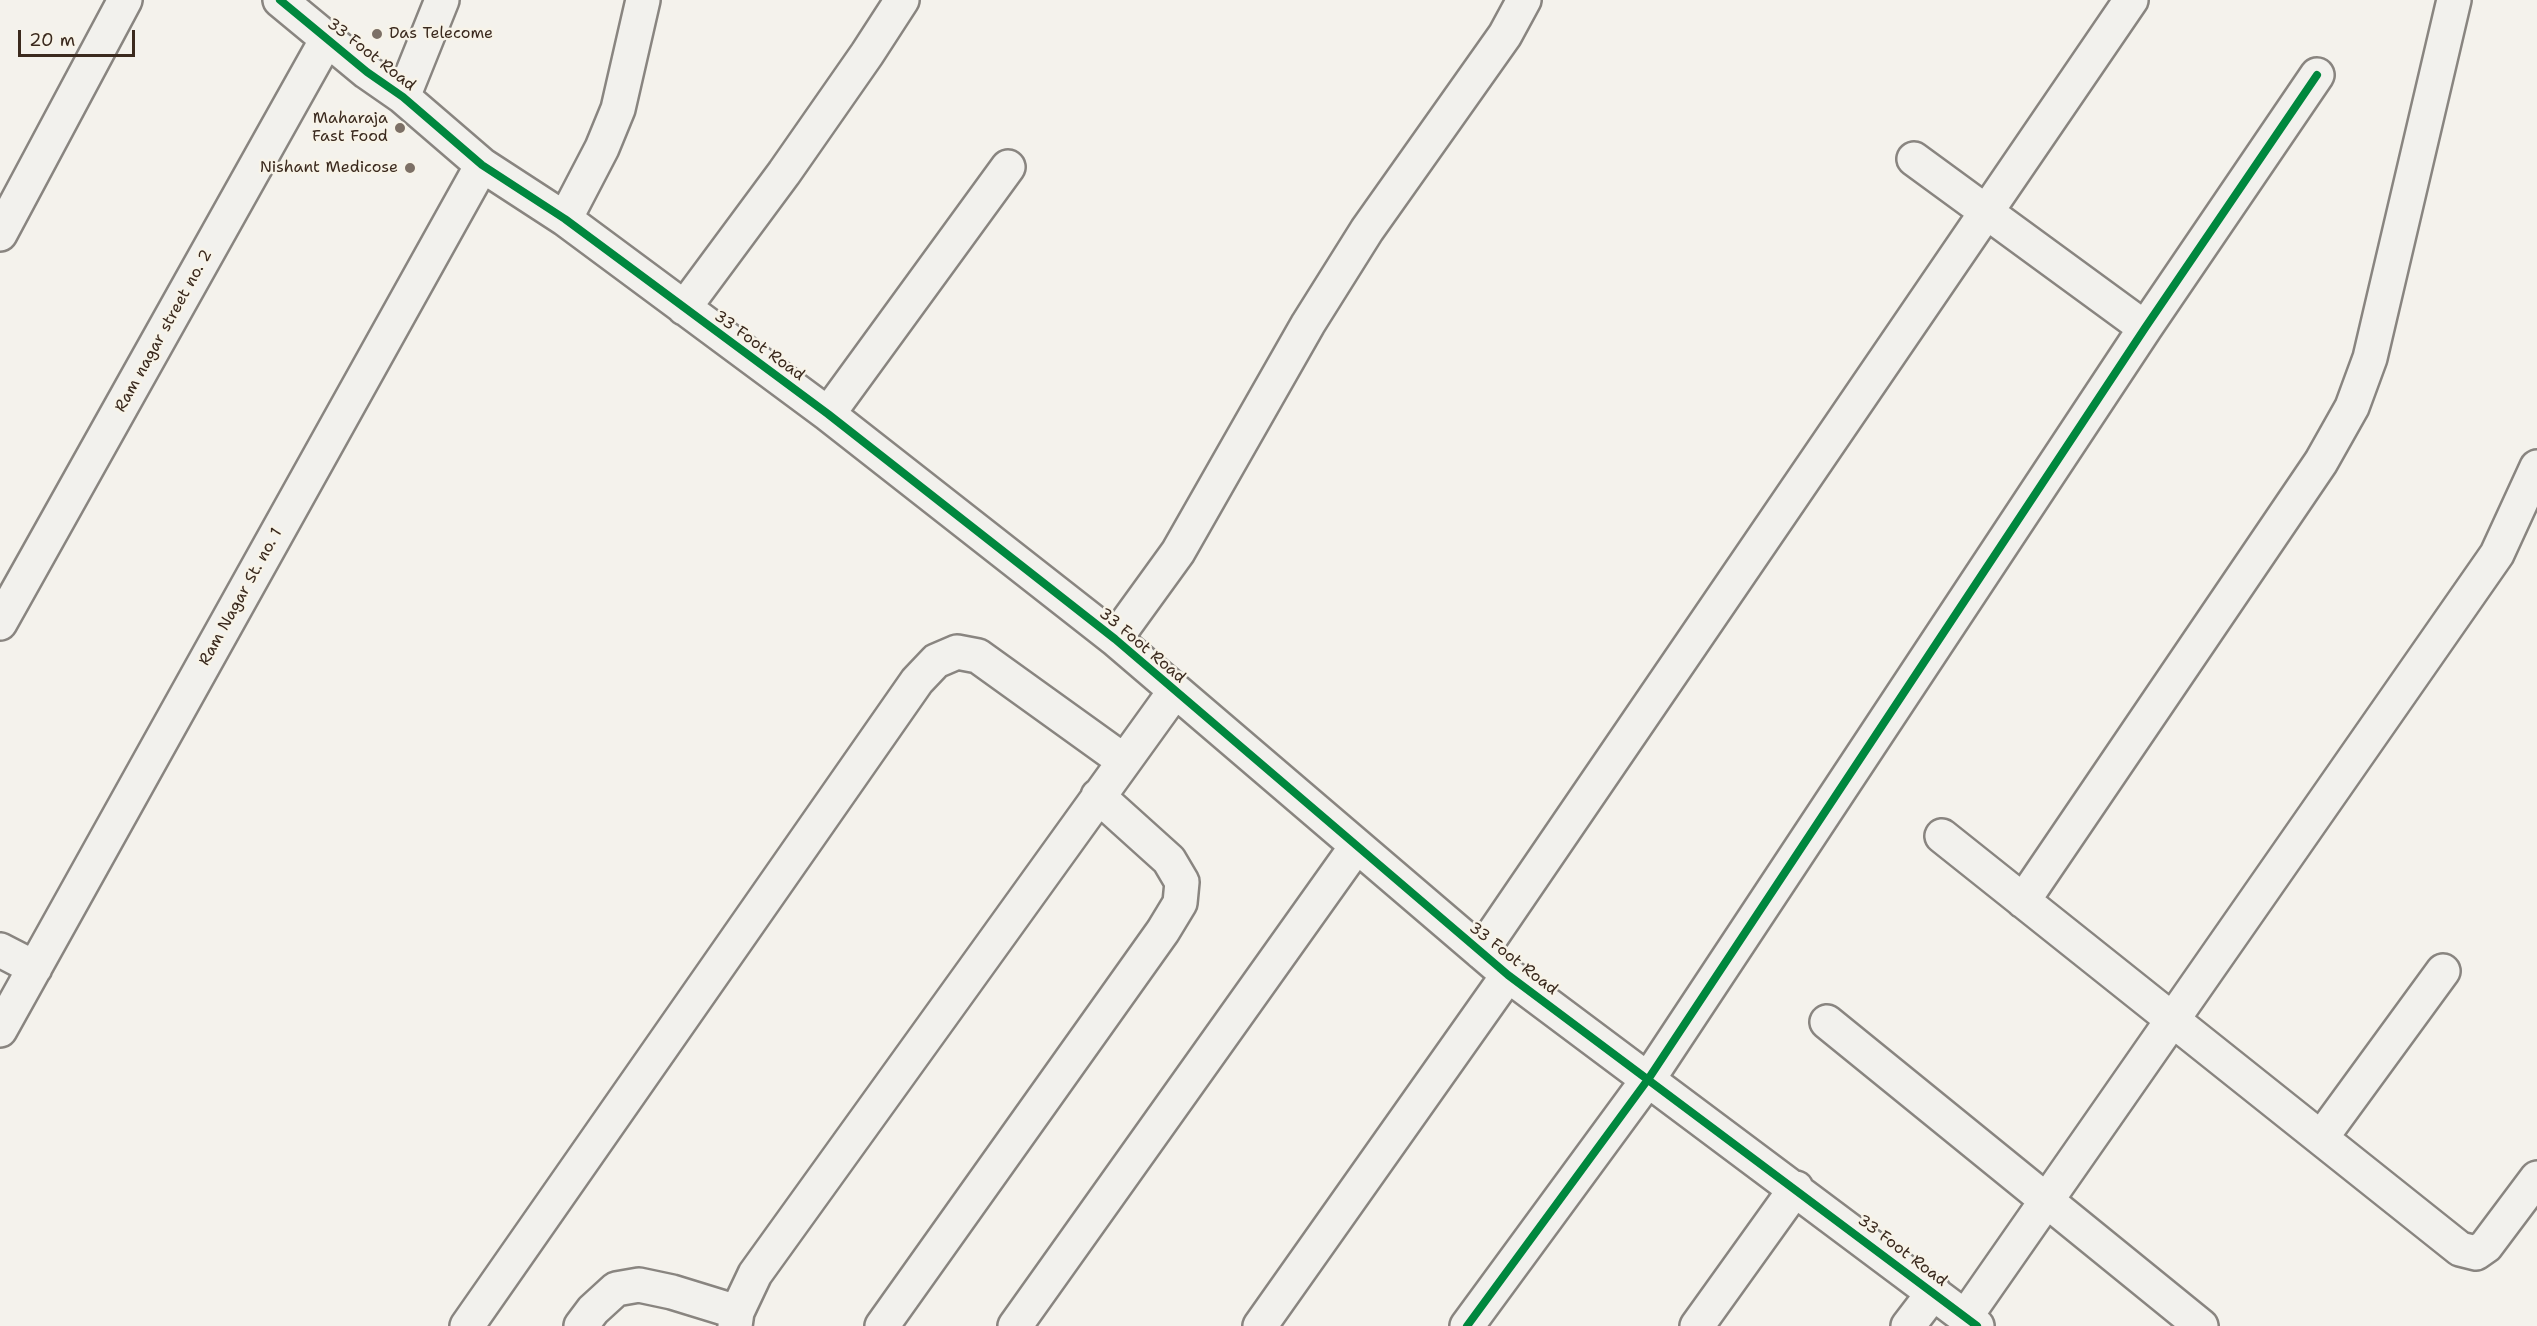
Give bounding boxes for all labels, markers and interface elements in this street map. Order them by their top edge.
street label: 33 Foot Road [323,14,419,96]
scale bar [21,18,138,56]
place label: Das Telecome [389,24,493,44]
marker: Das Telecome [370,27,384,41]
text: 20 m [29,28,75,52]
place label: Maharaja Fast Food [312,109,388,147]
marker: Maharaja Fast Food [393,121,407,135]
place label: Nishant Medicose [260,158,398,178]
marker: Nishant Medicose [403,161,417,175]
street label: Ram nagar street no. 2 [111,246,217,416]
street label: 33 Foot Road [710,307,808,385]
street label: Ram Nagar St. no. 1 [195,525,287,669]
street label: 33 Foot Road [1095,604,1189,688]
street label: 33 Foot Road [1465,918,1561,1000]
street label: 33 Foot Road [1853,1211,1951,1291]

